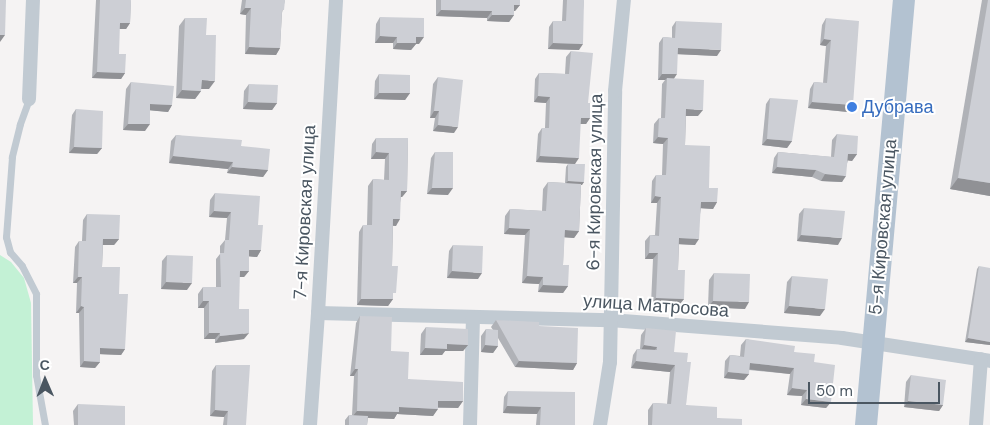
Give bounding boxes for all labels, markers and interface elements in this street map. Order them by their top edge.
street label: 6-я Кировская улица [583,93,607,271]
place label: Дубрава [862,96,933,118]
marker: Дубрава [846,101,858,113]
street label: 7-я Кировская улица [290,124,320,300]
street label: 5-я Кировская улица [865,138,901,316]
street label: улица Матросова [582,290,730,322]
north arrow [20,355,70,405]
text: С [40,356,50,374]
scale bar [810,372,942,404]
text: 50 m [816,381,853,401]

